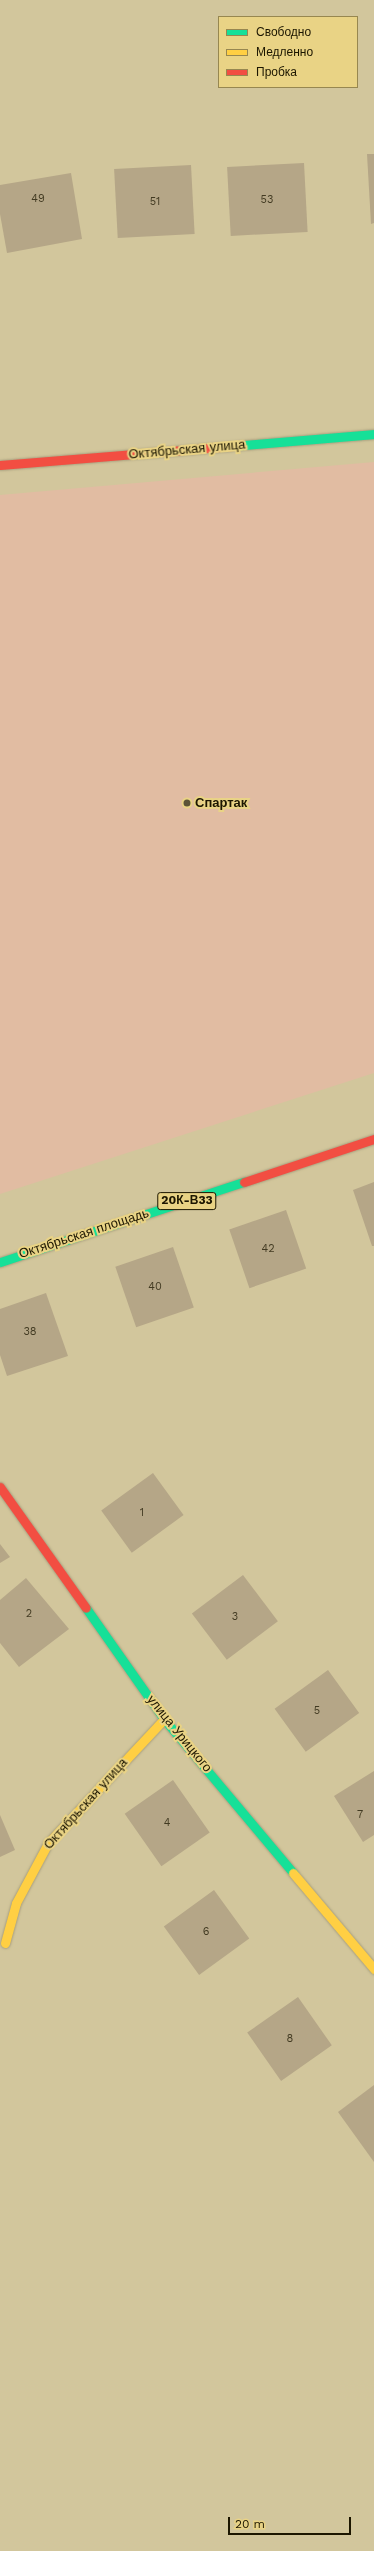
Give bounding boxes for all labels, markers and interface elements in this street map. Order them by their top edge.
legend [218,16,358,88]
text: Свободно [256,25,311,39]
text: Медленно [256,45,313,59]
text: Пробка [256,65,297,79]
house number: 49 [31,192,45,206]
house number: 53 [261,193,273,207]
house number: 51 [150,195,160,209]
street label: Октябрьская улица [128,437,246,463]
place label: Спартак [195,795,247,811]
marker: Спартак [182,798,192,808]
road number: 20К-В33 [157,1191,217,1211]
street label: Октябрьская площадь [17,1206,151,1262]
house number: 42 [261,1242,275,1256]
house number: 40 [148,1280,162,1294]
house number: 38 [23,1325,37,1339]
house number: 1 [140,1506,144,1520]
house number: 2 [26,1607,32,1621]
house number: 3 [232,1610,238,1624]
street label: улица Урицкого [143,1692,215,1776]
house number: 5 [314,1704,320,1718]
street label: Октябрьская улица [41,1755,131,1853]
house number: 7 [357,1808,363,1822]
house number: 4 [164,1816,170,1830]
house number: 6 [203,1925,209,1939]
house number: 8 [287,2032,293,2046]
scale bar [230,2509,353,2535]
text: 20 m [235,2517,265,2531]

